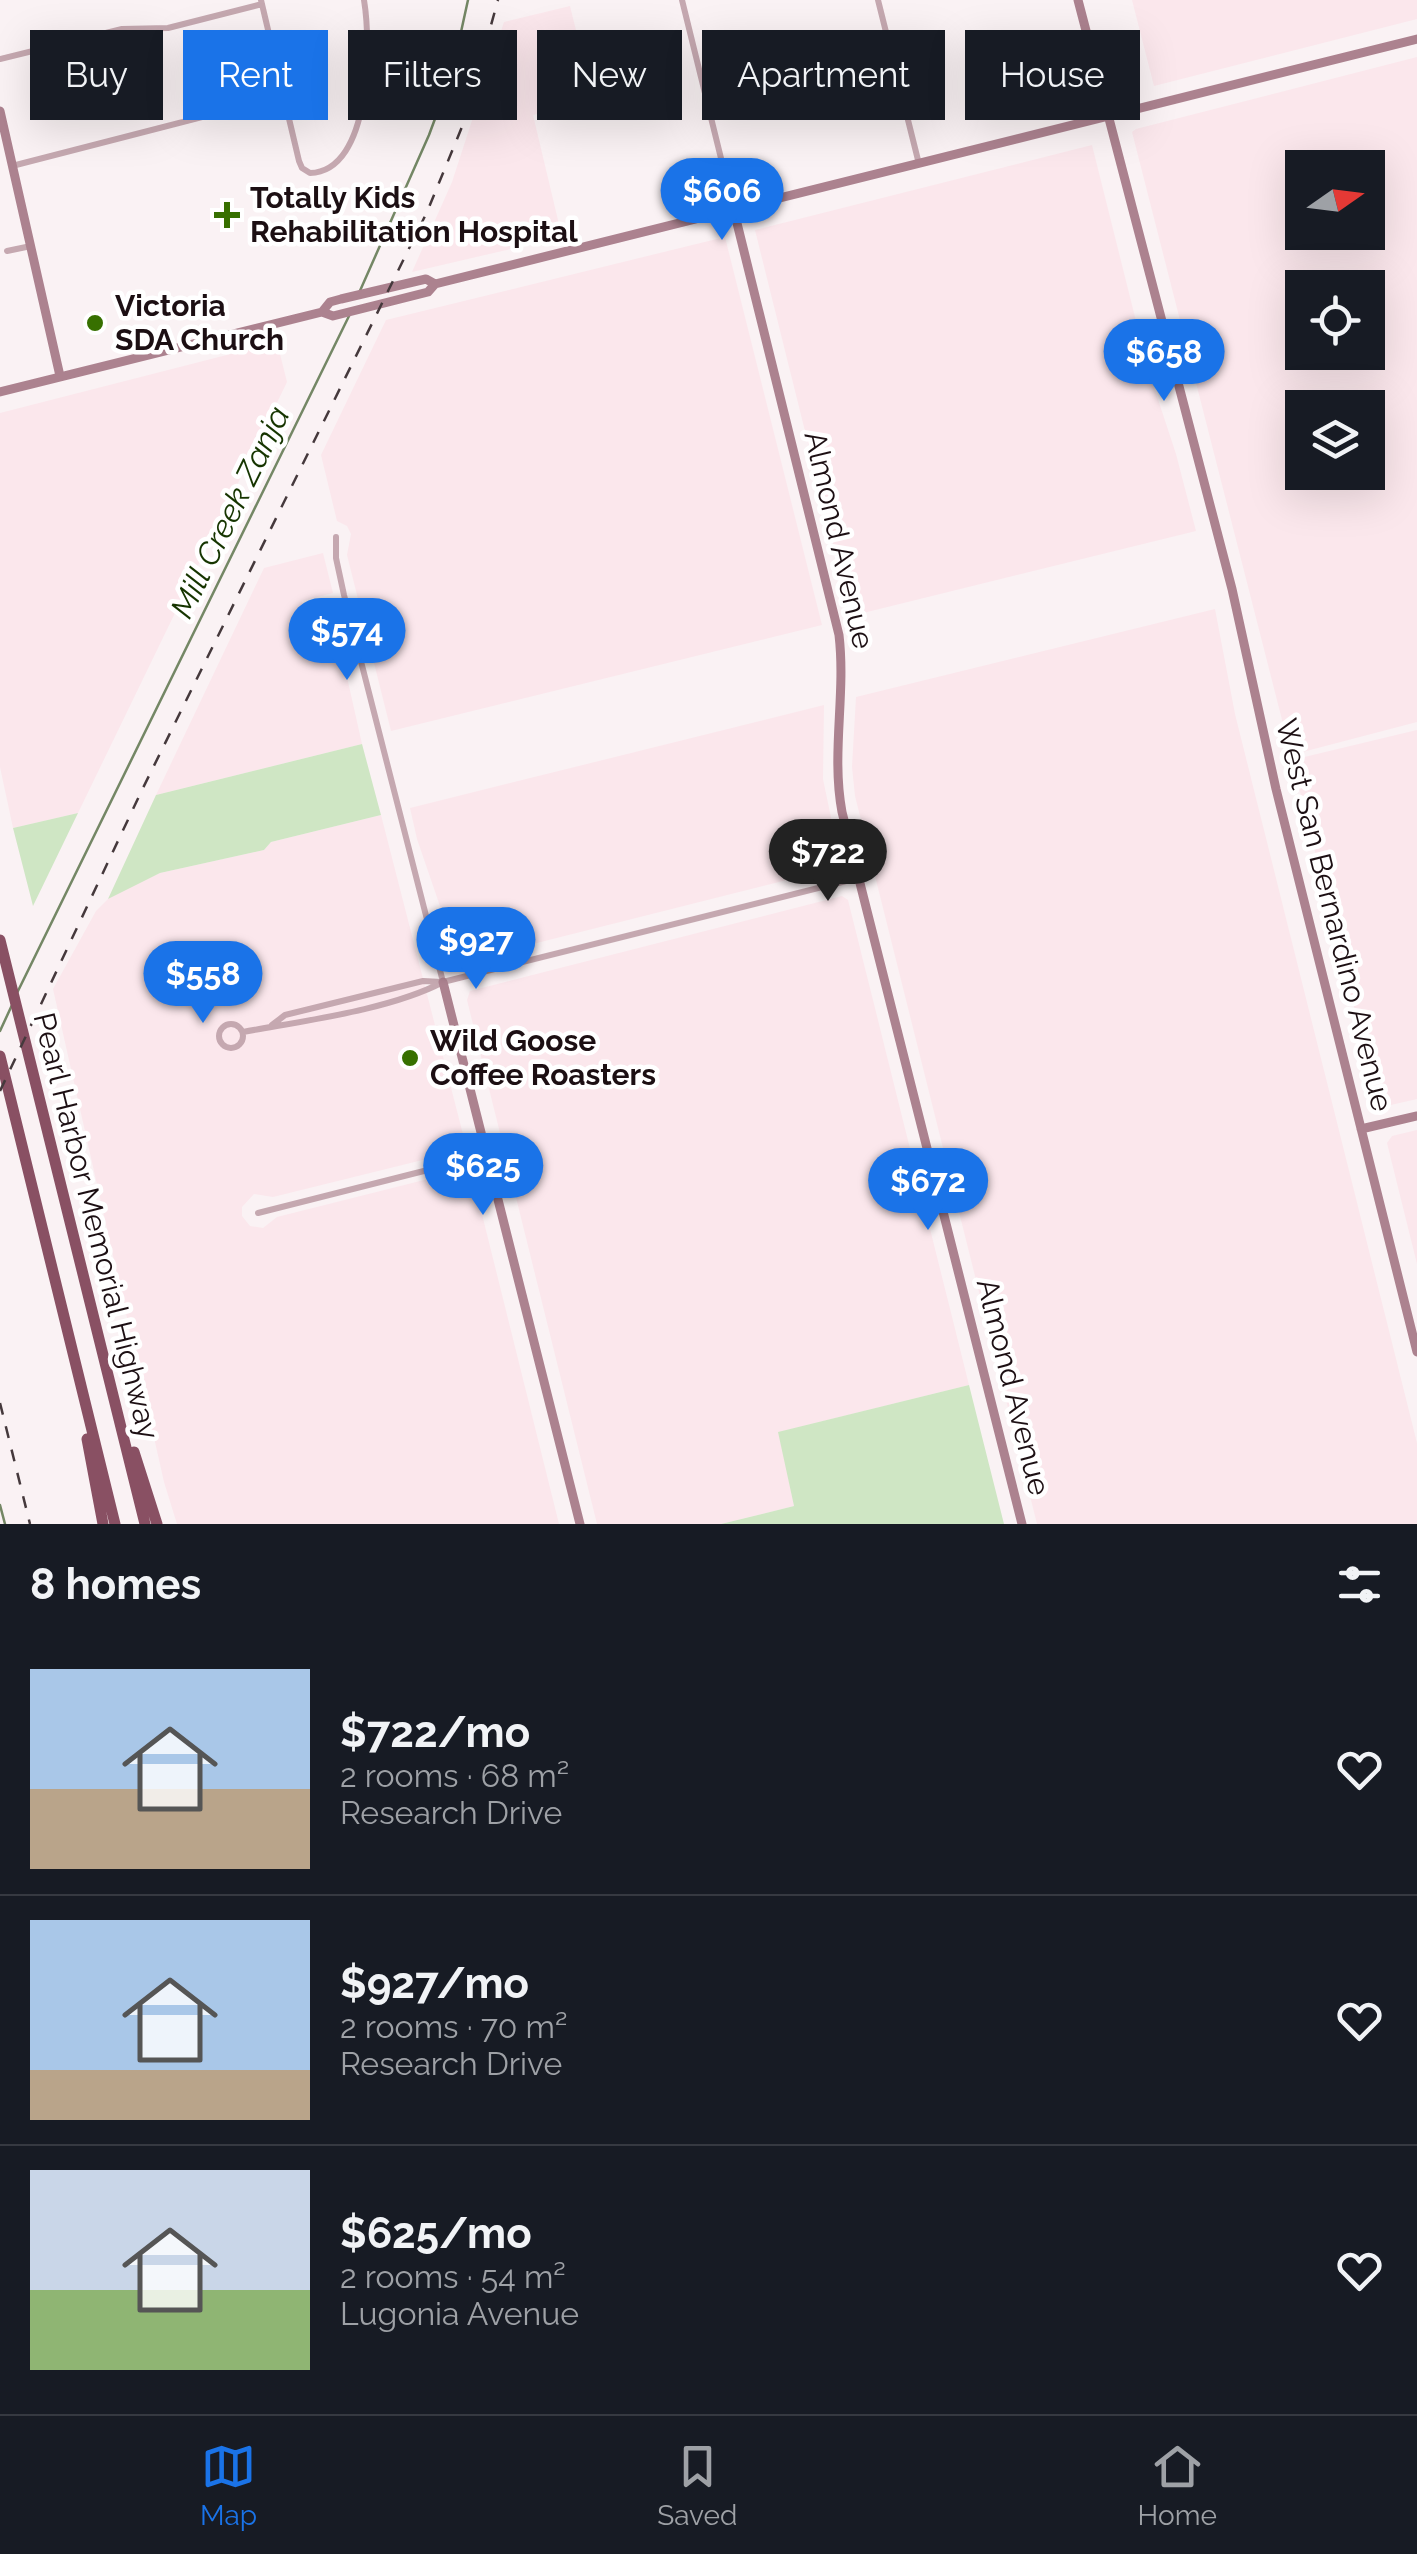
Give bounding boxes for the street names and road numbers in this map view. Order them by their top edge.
street label: Almond Avenue [797,428,882,652]
street label: West San Bernardino Avenue [1269,715,1400,1115]
street label: Pearl Harbor Memorial Highway [26,1009,166,1443]
street label: Almond Avenue [970,1275,1057,1499]

